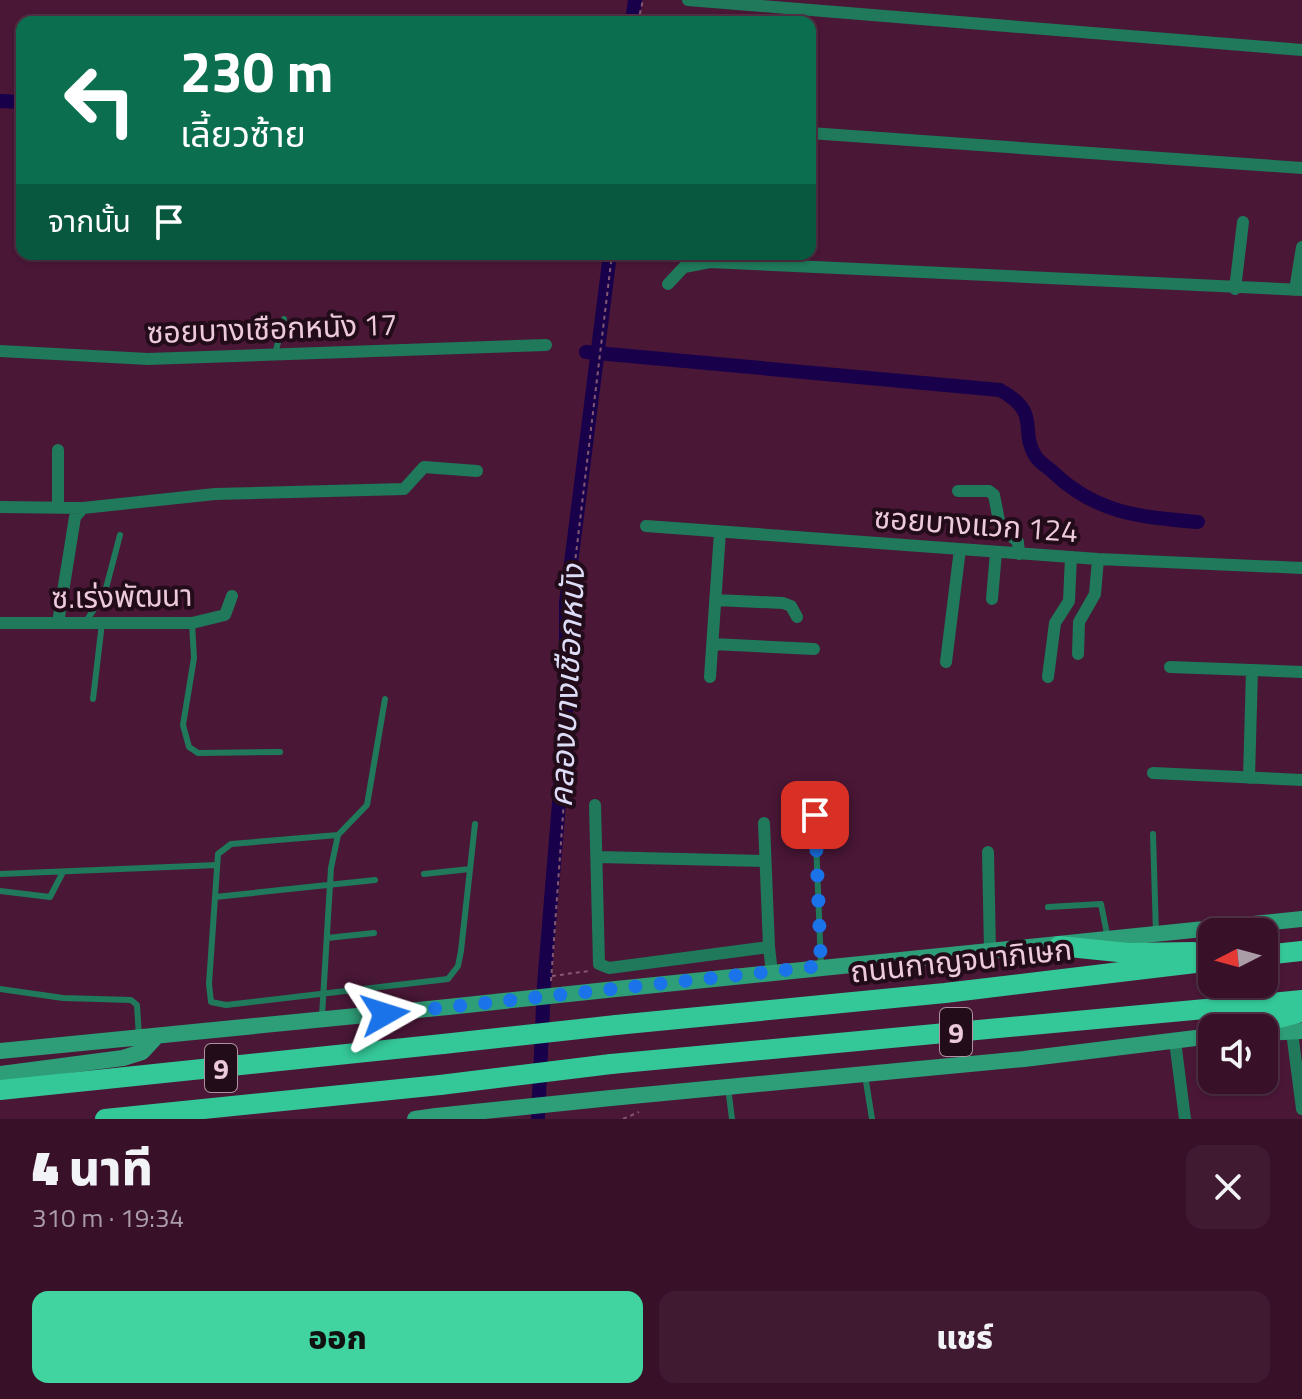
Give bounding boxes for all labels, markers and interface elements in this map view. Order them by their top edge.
text: 230 m [180,29,333,114]
icon: left [48,48,152,152]
text: เลี้ยวซ้าย [180,106,306,161]
text: จากนั้น [48,198,131,244]
icon: arrive [147,200,191,244]
street label: ซอยบางเชือกหนัง 17 [146,301,398,355]
street label: ซอยบางแวก 124 [872,494,1080,554]
water label: คลองบางเชือกหนัง [536,562,596,808]
street label: ซ.เร่งพัฒนา [51,572,193,620]
pin [781,781,849,849]
icon: arrive [793,793,837,837]
north arrow [1198,918,1278,998]
map controls [1198,918,1278,1094]
street label: ถนนกาญจนาภิเษก [848,925,1074,995]
position arrow [343,972,427,1056]
road number: 9 [940,1008,972,1056]
button: sound [1198,1014,1278,1094]
road number: 9 [205,1044,237,1092]
text: 4 นาที [32,1131,153,1204]
button: close [1186,1145,1270,1229]
text: 310 m · 19:34 [32,1198,184,1237]
button: ออก [32,1291,643,1383]
button: แชร์ [659,1291,1270,1383]

